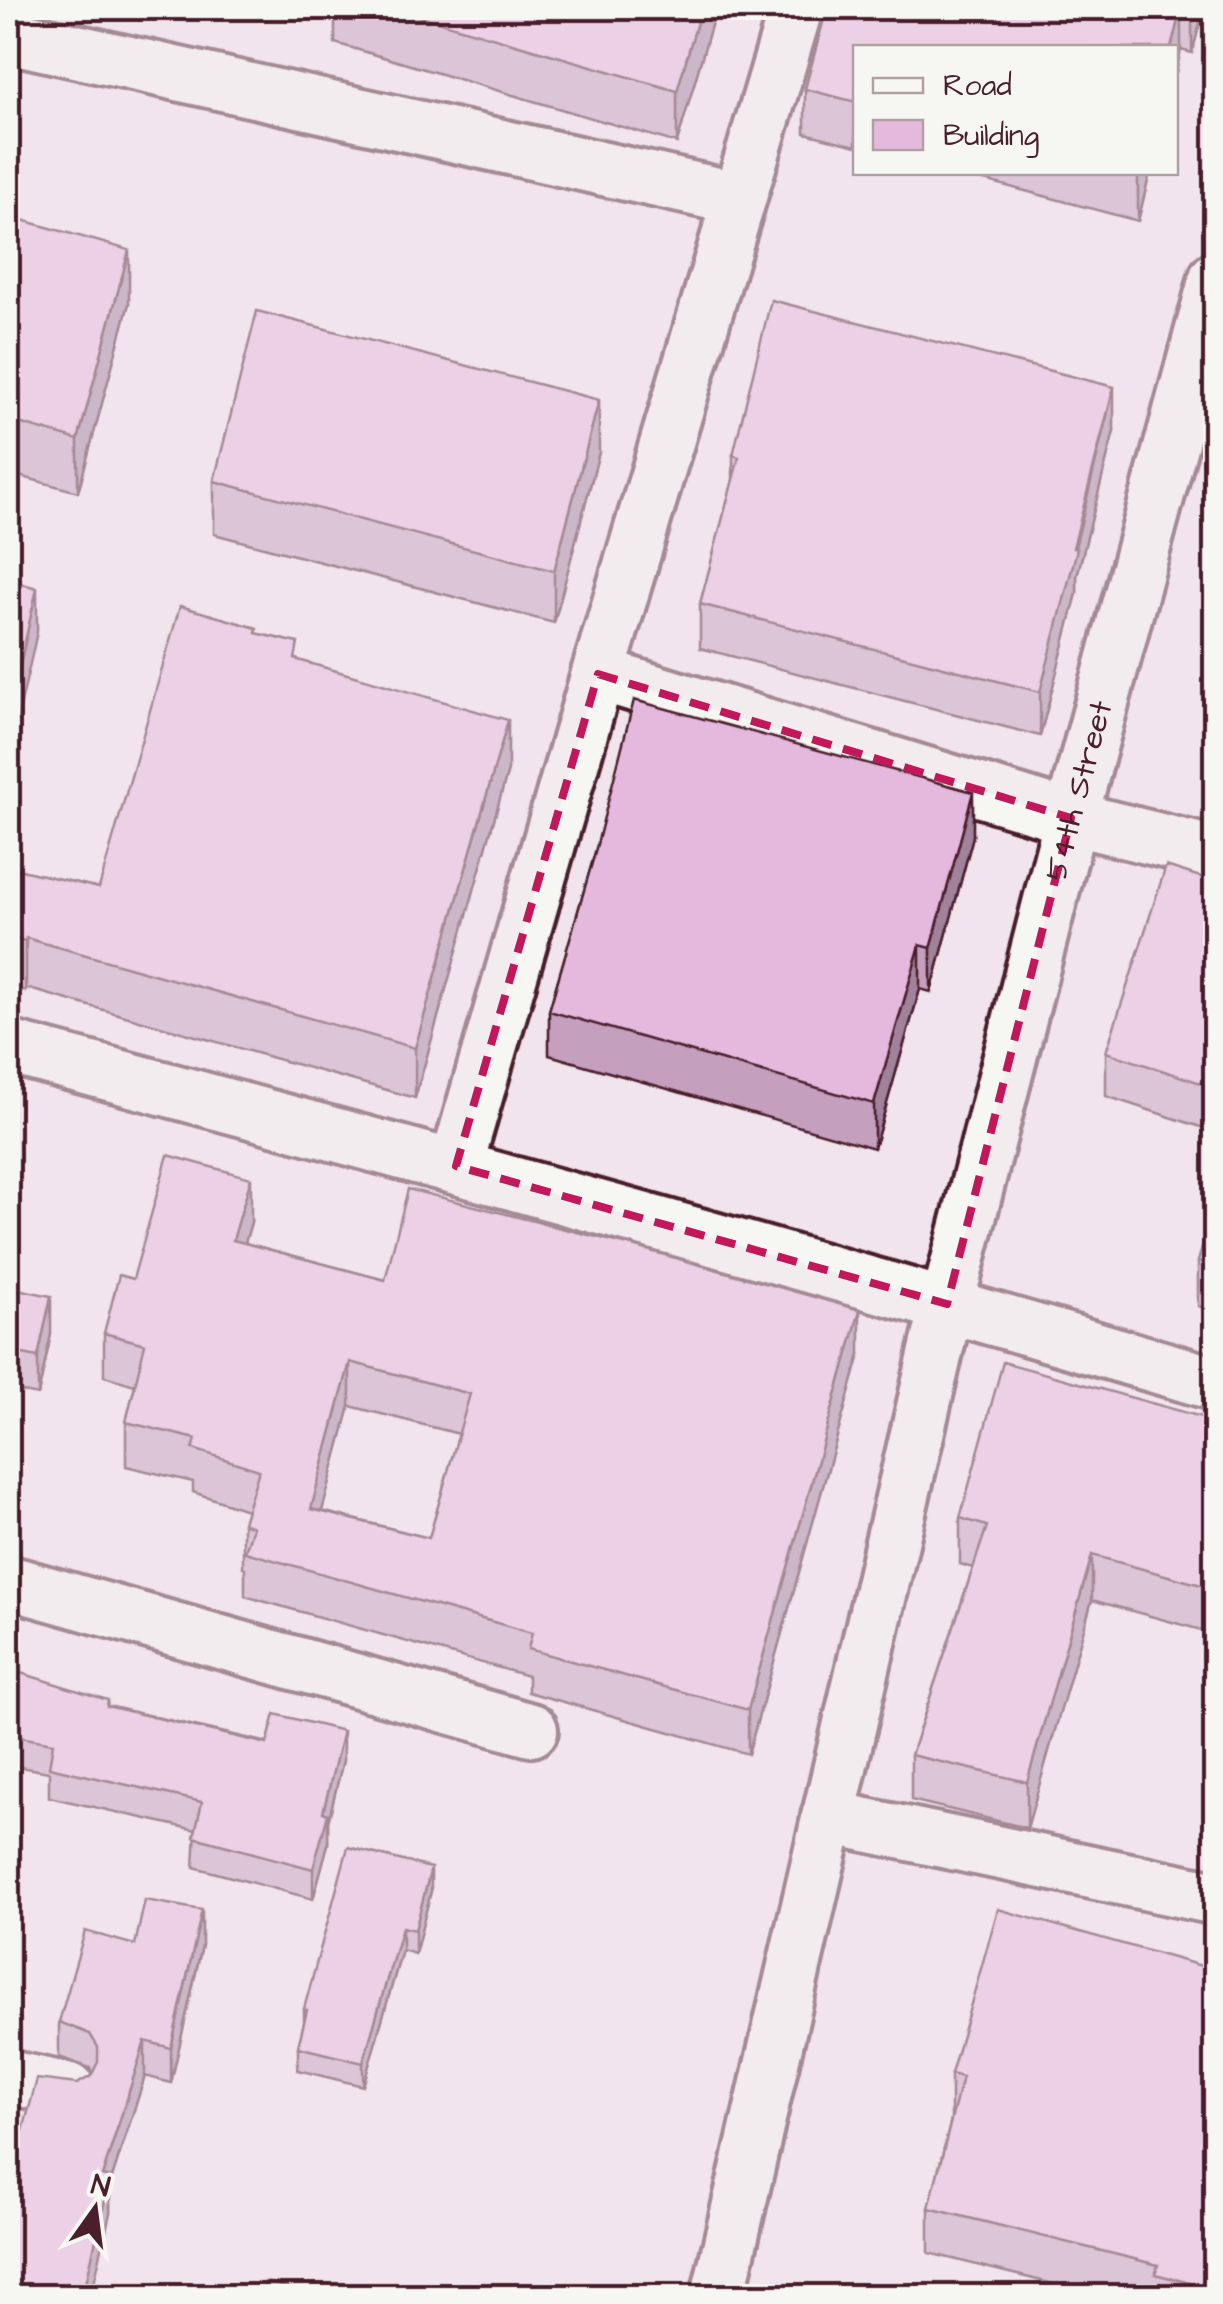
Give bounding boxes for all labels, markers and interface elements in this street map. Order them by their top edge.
legend [853,45,1178,175]
text: Road [943,65,1012,107]
text: Building [943,115,1039,158]
street label: 54th Street [1033,696,1124,886]
north arrow [45,2159,145,2259]
text: N [87,2165,114,2207]

